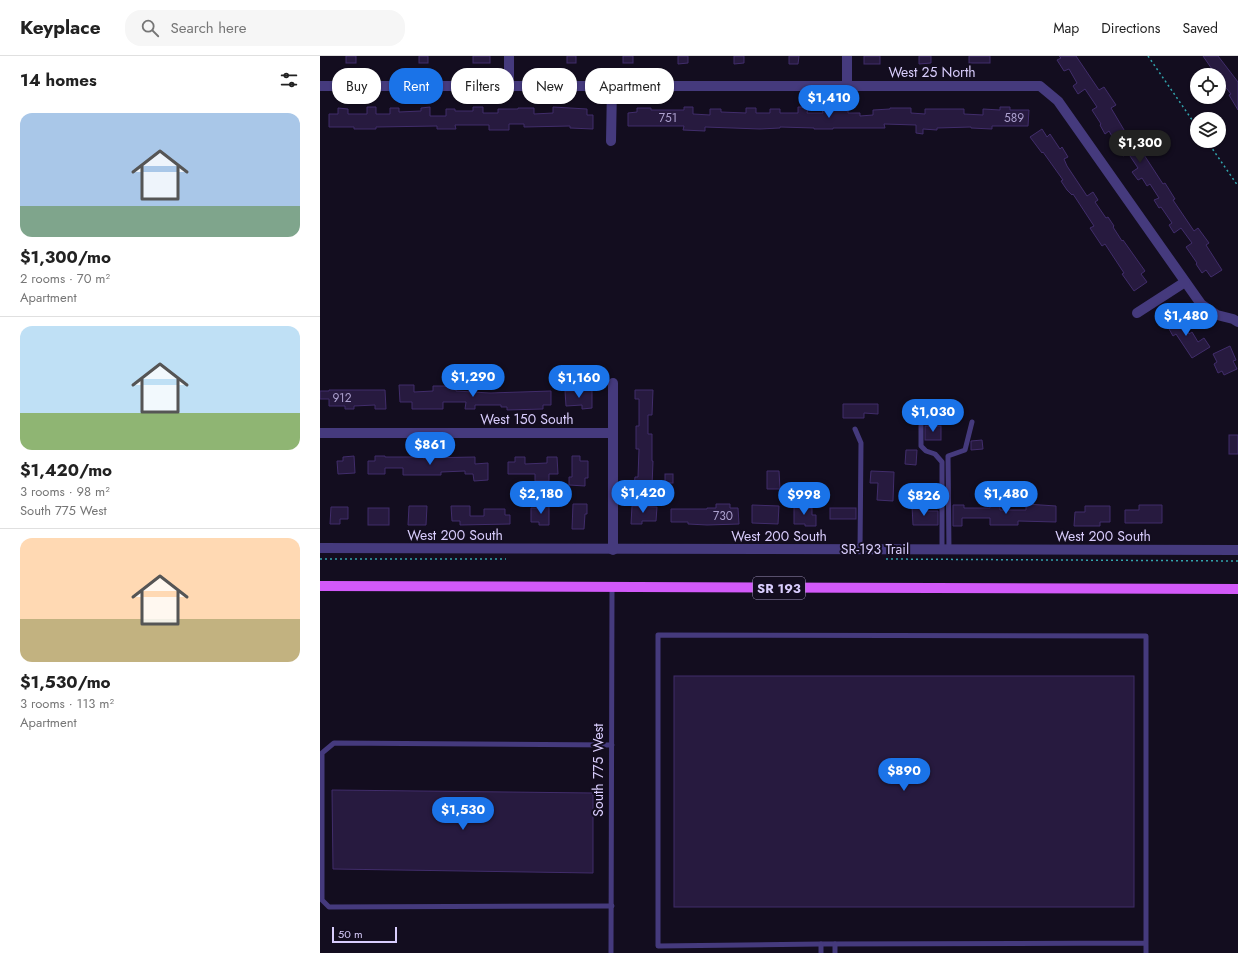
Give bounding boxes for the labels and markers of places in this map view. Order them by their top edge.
pin: $1,410 [796,85,862,119]
pin: $1,300 [1107,130,1173,164]
pin: $1,480 [1153,303,1219,337]
pin: $1,290 [440,364,506,398]
pin: $1,160 [546,365,612,399]
pin: $1,030 [900,399,966,433]
pin: $861 [406,432,454,466]
pin: $1,420 [610,480,676,514]
pin: $2,180 [508,481,574,515]
pin: $1,480 [973,481,1039,515]
pin: $998 [780,482,828,516]
pin: $826 [900,483,948,517]
pin: $890 [880,758,928,792]
pin: $1,530 [430,797,496,831]

